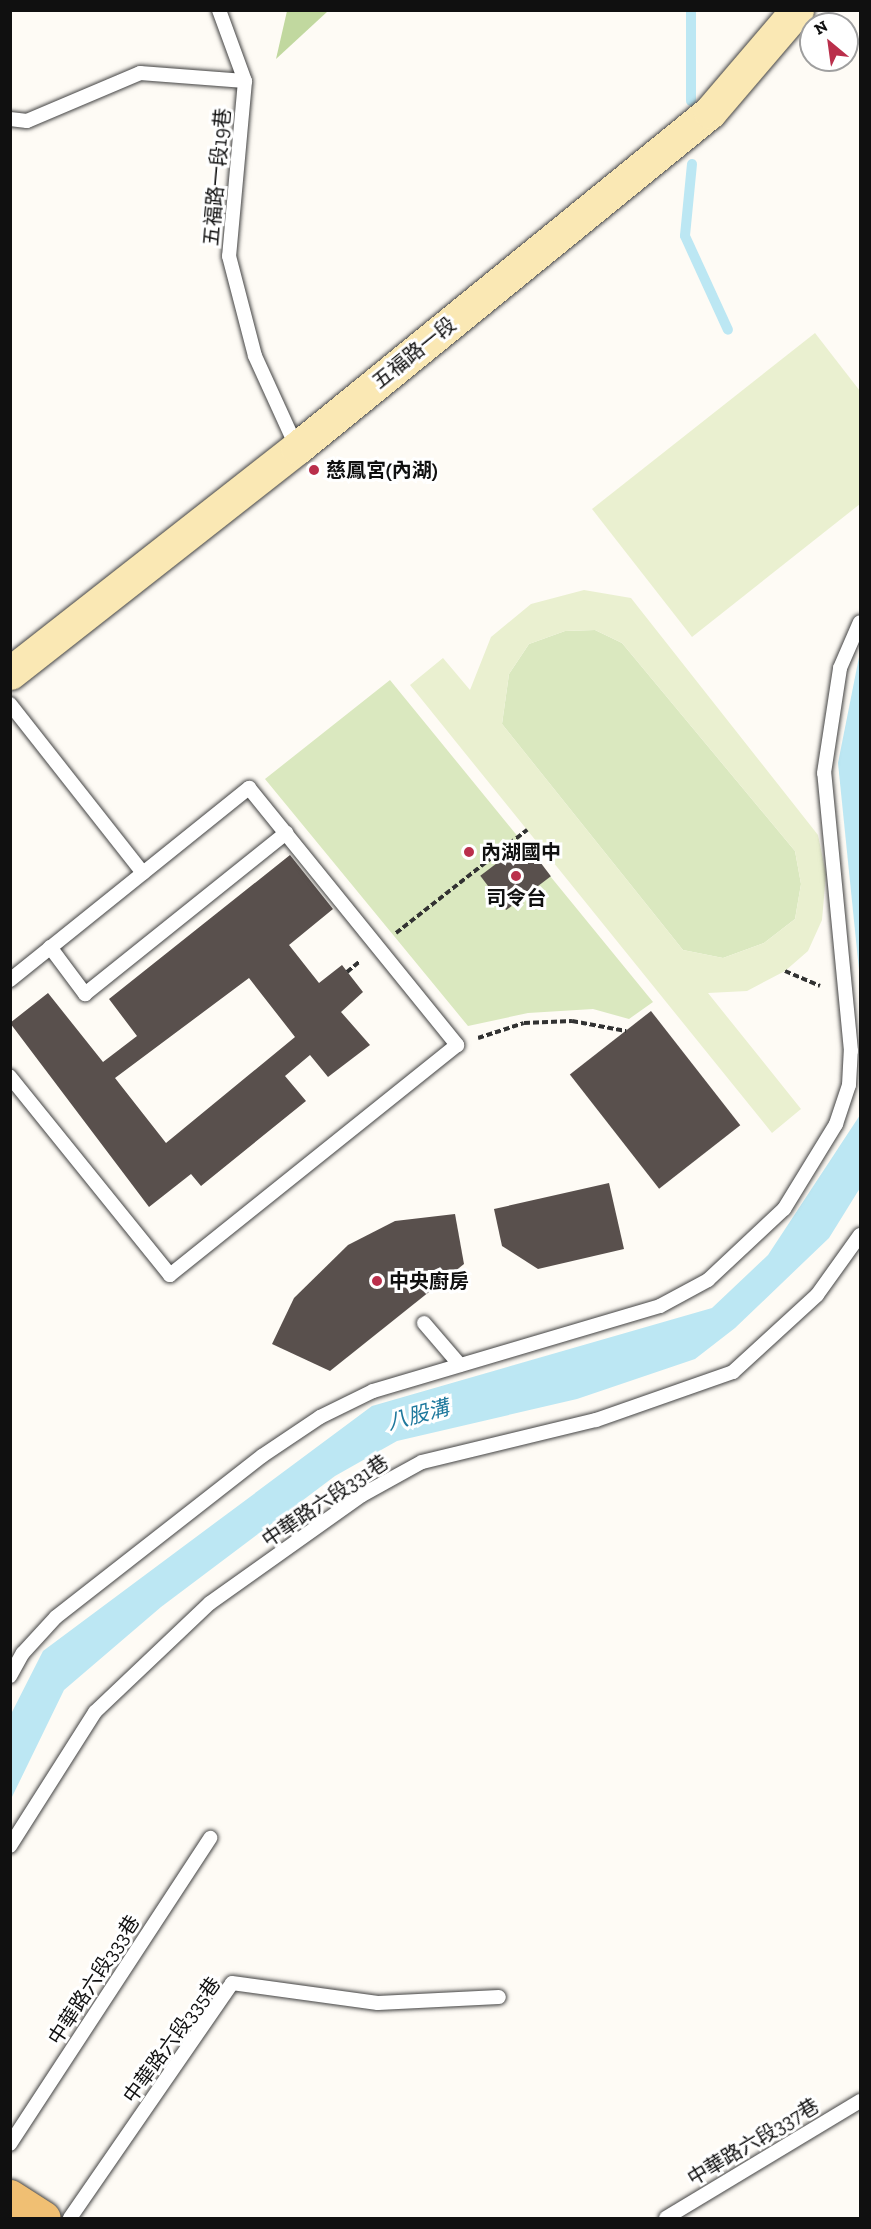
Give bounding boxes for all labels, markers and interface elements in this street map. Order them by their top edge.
north arrow [799,12,859,72]
text: N [811,16,831,39]
street label: 五福路一段19巷 [199,107,235,247]
street label: 五福路一段 [368,312,460,394]
place label: 慈鳳宮(內湖) [326,458,438,482]
marker: 慈鳳宮(內湖) [307,463,321,477]
place label: 內湖國中 [481,840,561,864]
marker: 內湖國中 [462,845,476,859]
marker: 司令台 [509,869,523,883]
place label: 司令台 [486,886,546,910]
place label: 中央廚房 [389,1269,469,1293]
marker: 中央廚房 [370,1274,384,1288]
water label: 八股溝 [384,1395,452,1435]
street label: 中華路六段331巷 [257,1450,393,1552]
street label: 中華路六段333巷 [43,1911,145,2049]
street label: 中華路六段335巷 [118,1972,226,2108]
street label: 中華路六段337巷 [683,2093,823,2191]

